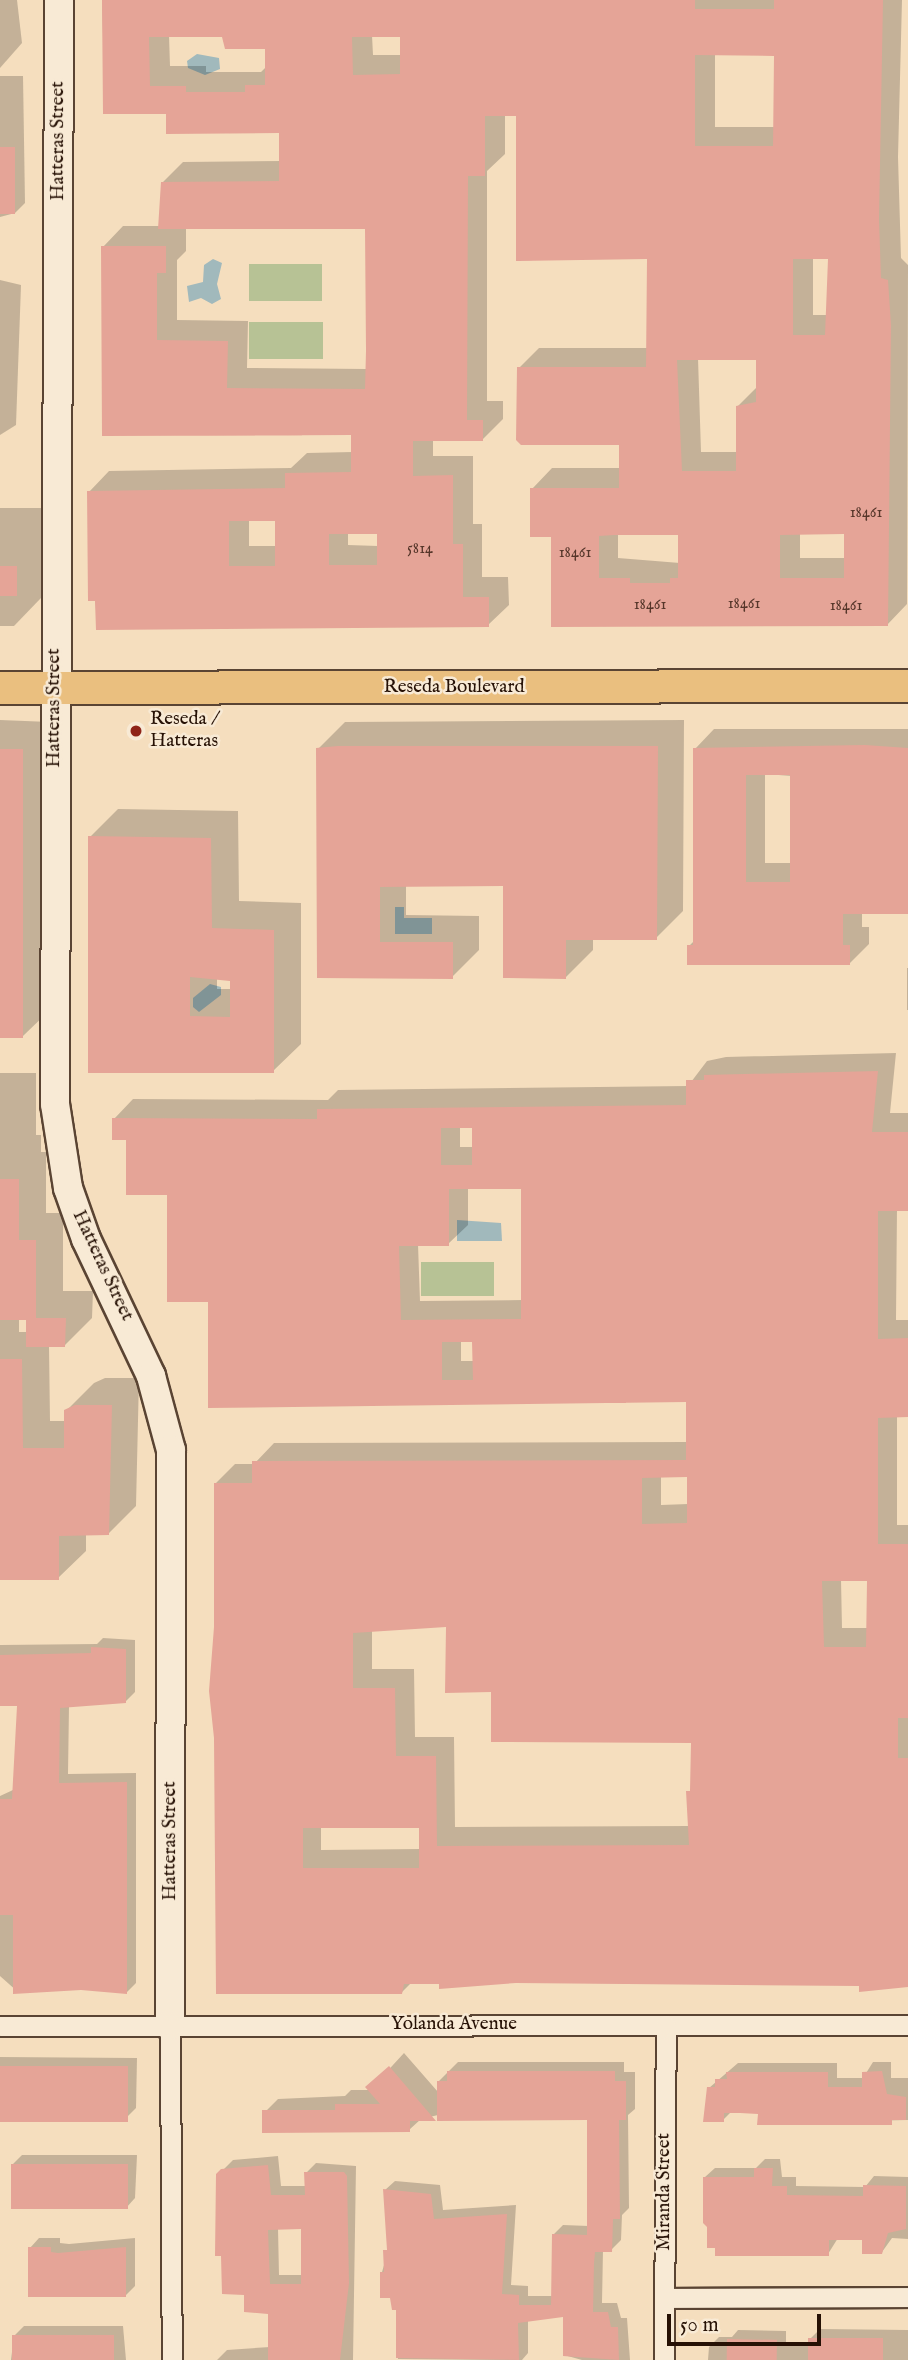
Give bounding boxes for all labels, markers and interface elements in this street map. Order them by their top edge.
street label: Hatteras Street [48,81,70,201]
house number: 18461 [850,503,882,523]
house number: 5814 [407,539,433,559]
house number: 18461 [559,543,591,563]
house number: 18461 [728,594,760,614]
house number: 18461 [634,595,666,615]
house number: 18461 [830,596,862,616]
street label: Hatteras Street [44,648,66,768]
street label: Reseda Boulevard [383,677,525,699]
place label: Reseda / Hatteras [150,709,218,753]
marker: Reseda / Hatteras [128,723,144,739]
street label: Hatteras Street [66,1207,138,1325]
street label: Hatteras Street [160,1781,182,1901]
street label: Yolanda Avenue [391,2014,517,2036]
street label: Miranda Street [654,2133,676,2251]
scale bar [670,2300,824,2344]
text: 50 m [680,2312,719,2339]

